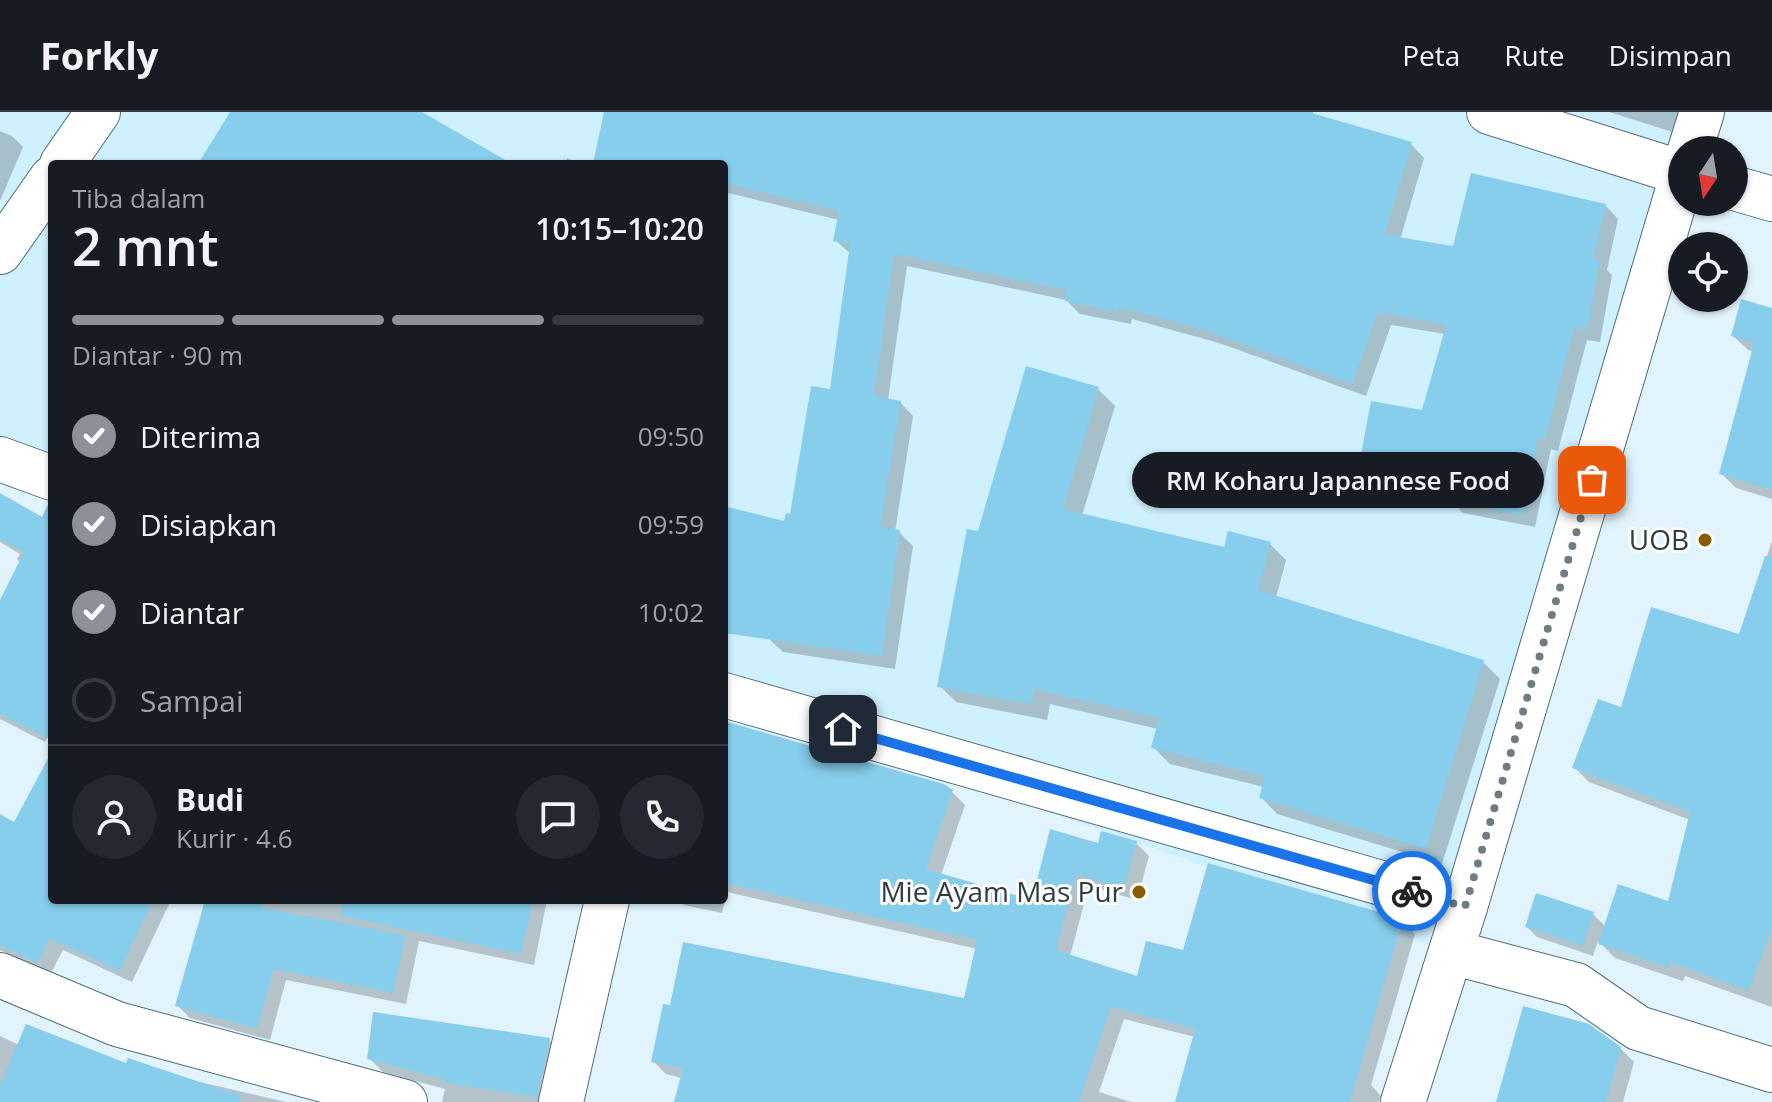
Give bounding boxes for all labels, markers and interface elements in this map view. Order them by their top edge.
text: Forkly [40,29,158,81]
text: Peta [1402,36,1460,74]
text: Rute [1504,36,1564,74]
text: Disimpan [1608,36,1732,74]
north arrow [1668,136,1748,216]
map controls [1668,136,1748,312]
text: Tiba dalam [72,180,205,216]
text: 10:15–10:20 [535,208,704,249]
text: 2 mnt [72,210,218,281]
button: locate [1668,232,1748,312]
text: Diantar · 90 m [72,337,243,373]
icon: check [72,414,116,458]
text: Diterima [140,416,261,457]
text: 09:50 [638,418,704,454]
pin [1558,446,1626,514]
callout: RM Koharu Japannese Food [1132,452,1544,508]
icon: bag [1570,458,1614,502]
text: RM Koharu Japannese Food [1166,462,1510,498]
icon: check [72,502,116,546]
text: Disiapkan [140,504,277,545]
text: 09:59 [638,506,704,542]
place label: UOB [1629,520,1689,558]
marker: UOB [1696,531,1714,549]
icon: check [72,590,116,634]
text: Diantar [140,592,244,633]
text: 10:02 [638,594,704,630]
text: Sampai [140,680,244,721]
pin [809,695,877,763]
icon: home [821,707,865,751]
button: person [72,775,156,859]
button: chat [516,775,600,859]
button: phone [620,775,704,859]
text: Budi [176,779,244,820]
text: Kurir · 4.6 [176,820,293,856]
courier [1372,851,1452,931]
icon: bike [1390,869,1434,913]
place label: Mie Ayam Mas Pur [880,872,1124,910]
marker: Mie Ayam Mas Pur [1130,883,1148,901]

